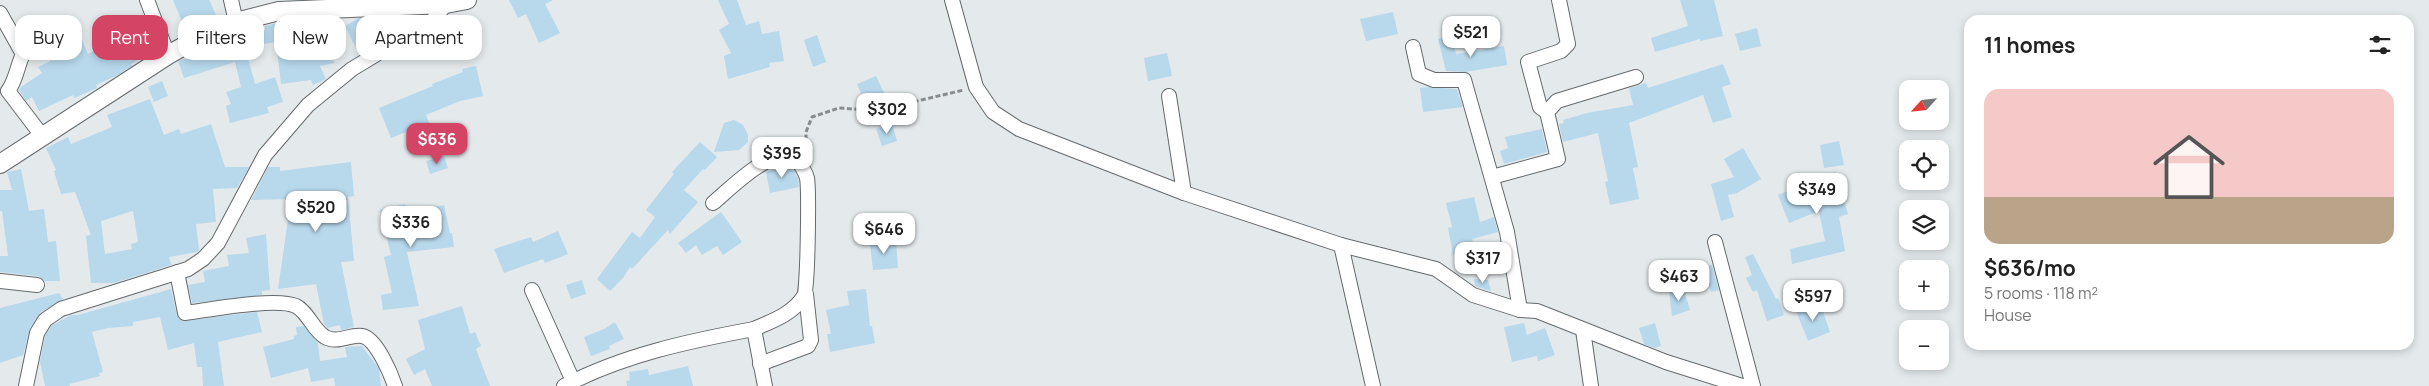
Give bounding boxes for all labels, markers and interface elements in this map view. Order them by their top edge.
chip: Buy [15,15,82,60]
chip: Rent [92,15,168,60]
chip: Filters [178,15,264,60]
chip: New [274,15,346,60]
chip: Apartment [356,15,482,60]
pin: $521 [1441,15,1501,58]
text: $521 [1453,21,1489,43]
text: 11 homes [1984,31,2075,59]
icon: filters [2366,31,2394,59]
north arrow [1899,80,1949,130]
map controls [1899,80,1949,370]
pin: $302 [857,92,917,135]
text: $302 [867,98,907,120]
pin: $636 [407,122,467,165]
icon: home [2144,122,2234,212]
text: $636 [417,128,457,150]
pin: $395 [752,136,812,179]
button: locate [1899,140,1949,190]
text: $395 [763,142,801,164]
pin: $349 [1787,172,1847,215]
text: $349 [1798,178,1836,200]
pin: $520 [286,190,346,233]
text: $520 [296,196,336,218]
button: layers [1899,200,1949,250]
pin: $336 [381,206,441,248]
text: $336 [392,211,430,233]
pin: $646 [854,212,914,255]
text: $646 [864,218,904,240]
pin: $317 [1453,242,1513,284]
text: $317 [1466,247,1500,269]
text: $636/mo [1984,254,2076,282]
pin: $463 [1649,260,1709,302]
button: + [1899,260,1949,310]
text: $463 [1659,265,1699,287]
pin: $597 [1783,280,1843,322]
text: 5 rooms · 118 m² [1984,282,2098,304]
text: $597 [1794,285,1832,307]
text: House [1984,304,2032,326]
button: − [1899,320,1949,370]

